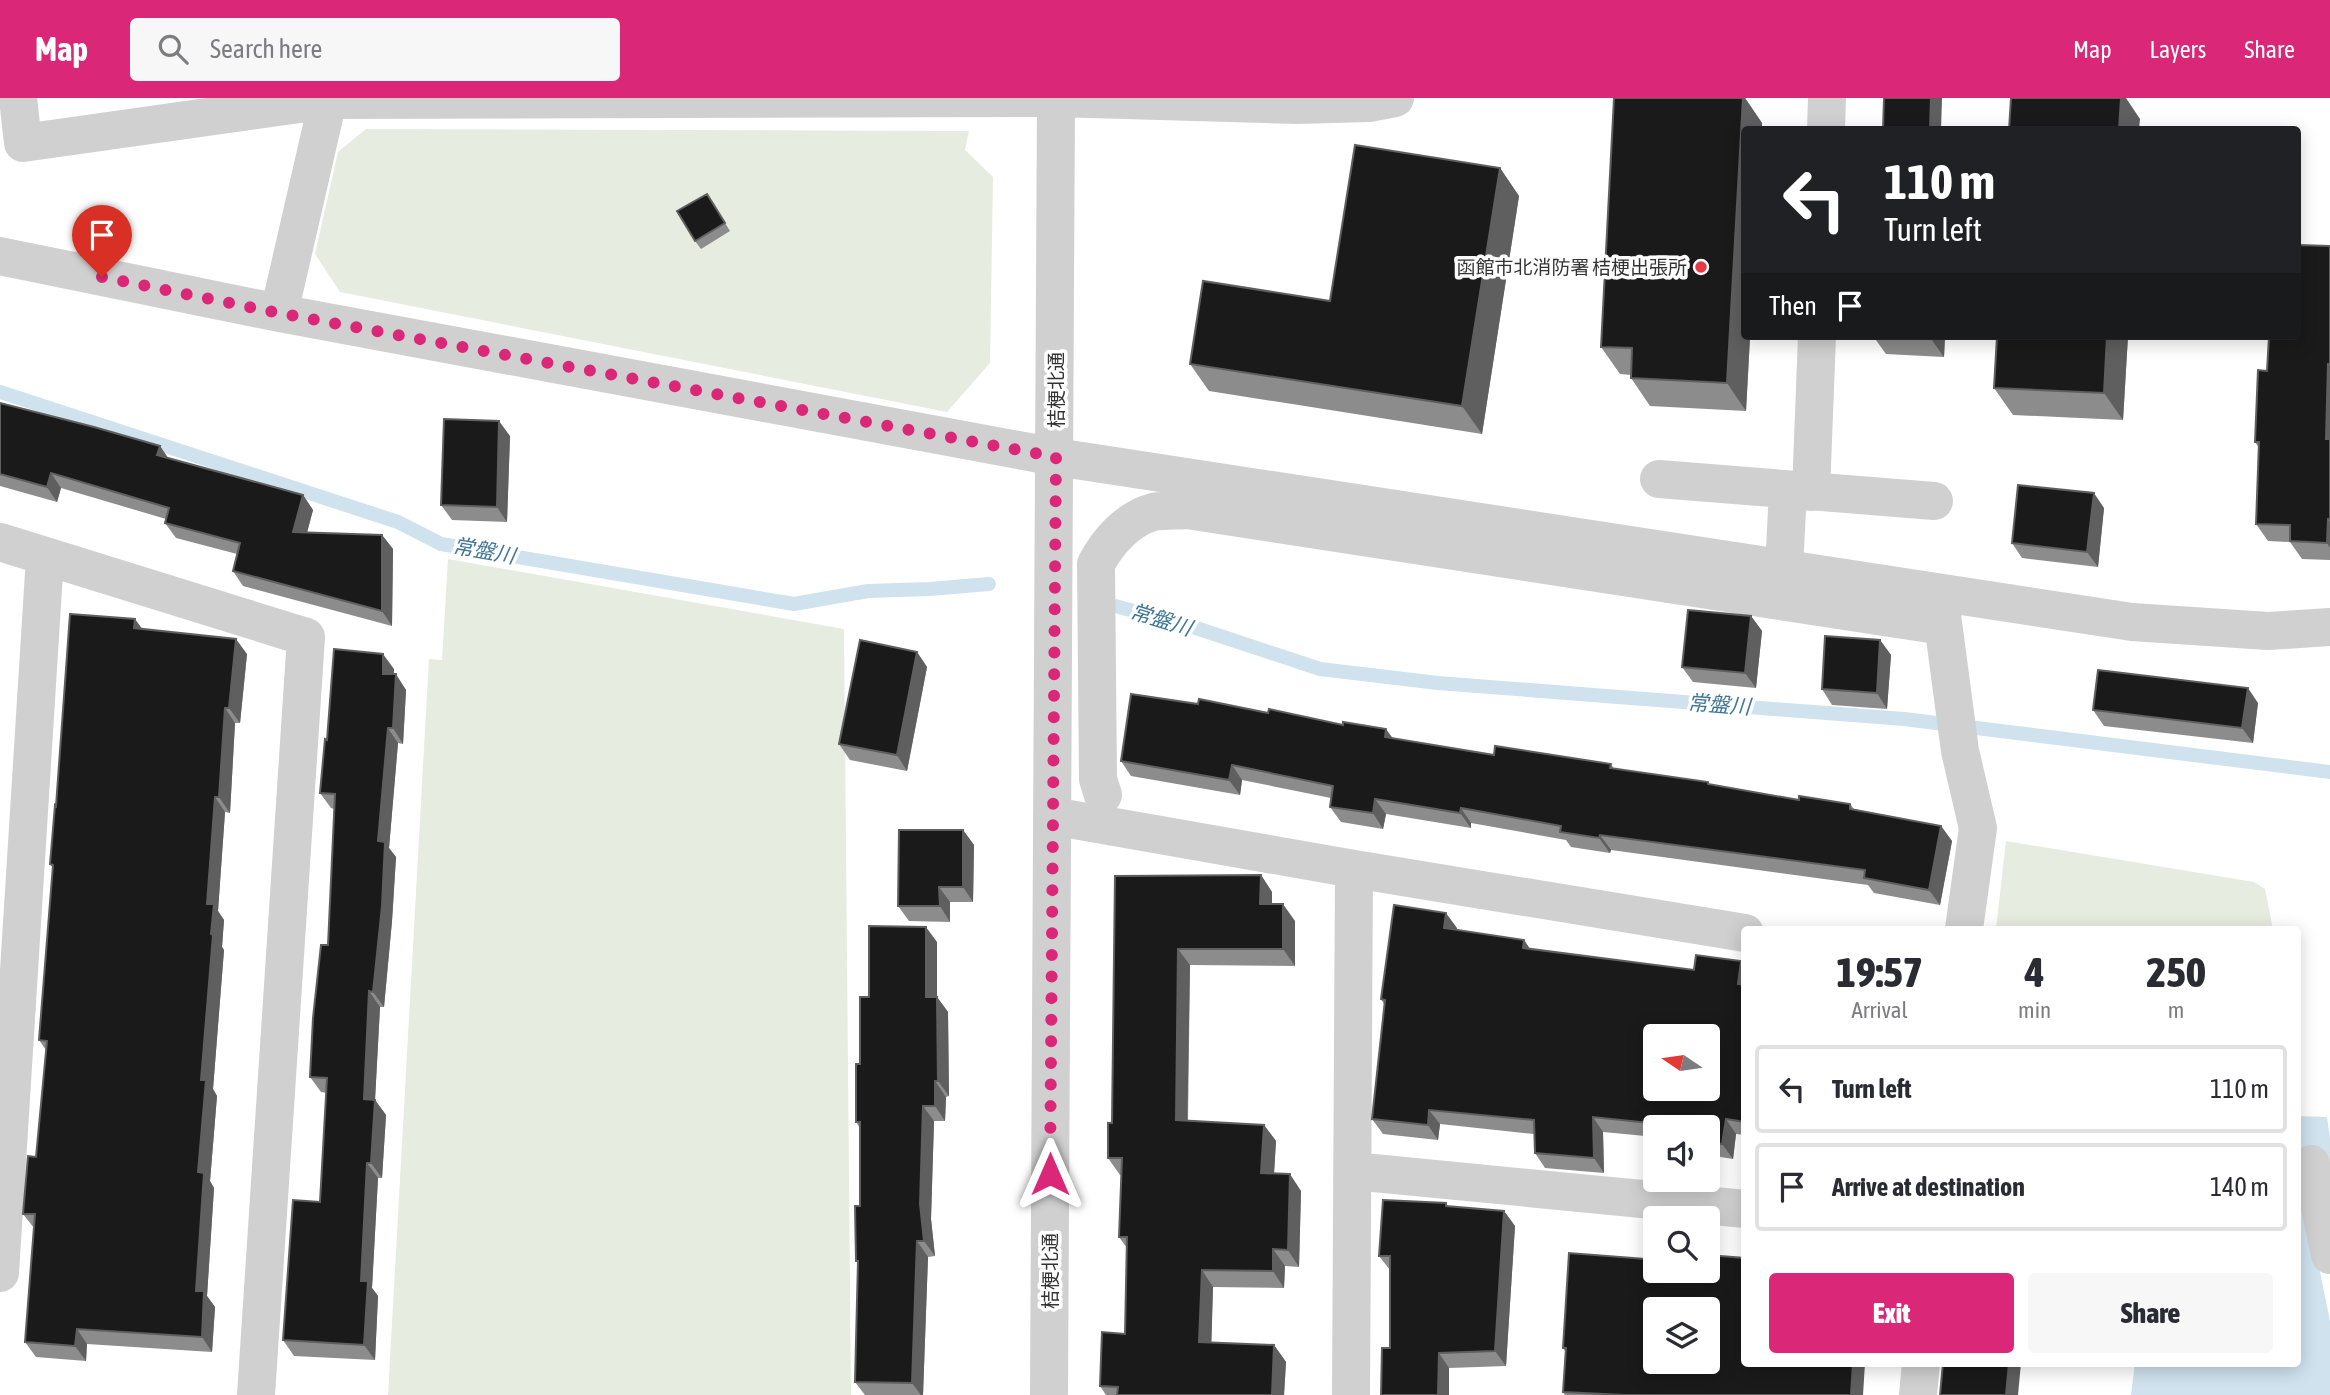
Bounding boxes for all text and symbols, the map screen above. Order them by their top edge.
search box [130,18,620,81]
text: Map [35,30,88,68]
icon: search [154,30,192,68]
text: Search here [210,34,322,64]
text: Map [2073,36,2112,63]
text: Layers [2150,36,2206,63]
text: Share [2244,36,2295,63]
text: 110 m [1884,153,1995,209]
icon: left [1769,154,1860,245]
pin [72,205,132,277]
text: Turn left [1884,211,1982,248]
icon: arrive [83,216,121,254]
place label: 函館市北消防署 桔梗出張所 [1456,256,1687,278]
marker: 函館市北消防署 桔梗出張所 [1693,259,1709,275]
icon: arrive [1831,287,1869,325]
text: Then [1769,291,1817,321]
street label: 桔梗北通 [1045,352,1067,428]
water label: 常盤川 [451,533,519,568]
water label: 常盤川 [1128,598,1197,640]
water label: 常盤川 [1687,690,1753,718]
text: 19:57 [1836,948,1923,996]
text: 4 [2025,948,2044,996]
text: 250 [2146,948,2206,996]
text: Arrival [1851,997,1908,1023]
text: min [2018,997,2051,1023]
text: m [2168,997,2184,1023]
north arrow [1643,1024,1720,1101]
map controls [1643,1024,1720,1374]
icon: left [1773,1070,1811,1108]
text: Turn left [1832,1074,1912,1104]
text: 110 m [2210,1074,2269,1104]
button: sound [1643,1115,1720,1192]
position arrow [1013,1137,1087,1211]
icon: arrive [1773,1168,1811,1206]
text: Arrive at destination [1832,1172,2025,1202]
text: 140 m [2210,1172,2269,1202]
button: search [1643,1206,1720,1283]
street label: 桔梗北通 [1039,1233,1061,1309]
button: Exit [1769,1273,2014,1353]
button: Share [2028,1273,2273,1353]
button: layers [1643,1297,1720,1374]

